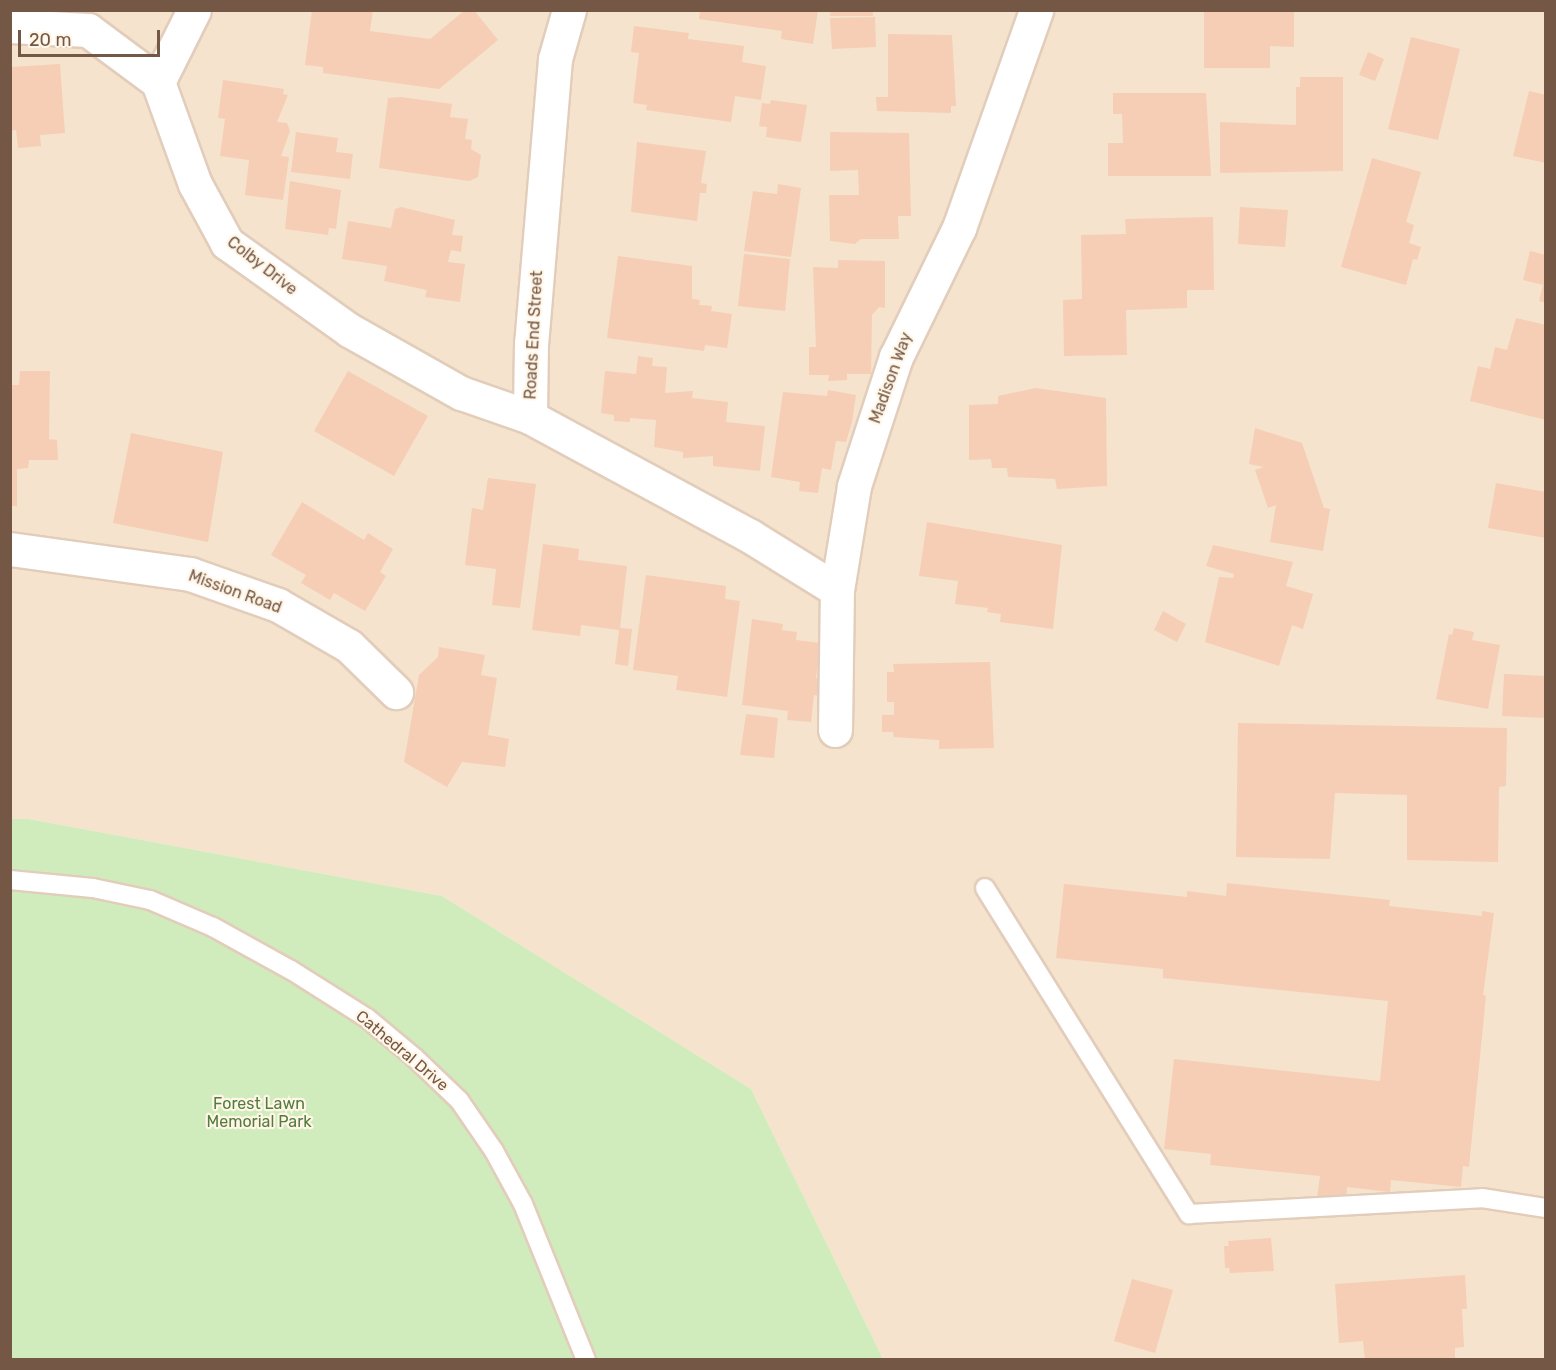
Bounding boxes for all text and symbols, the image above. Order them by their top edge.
scale bar [21,18,164,56]
text: 20 m [29,29,71,51]
street label: Colby Drive [223,233,301,299]
street label: Roads End Street [521,270,547,400]
street label: Madison Way [866,330,916,426]
street label: Mission Road [186,566,284,618]
street label: Cathedral Drive [352,1007,452,1095]
park label: Forest Lawn Memorial Park [207,1094,311,1132]

